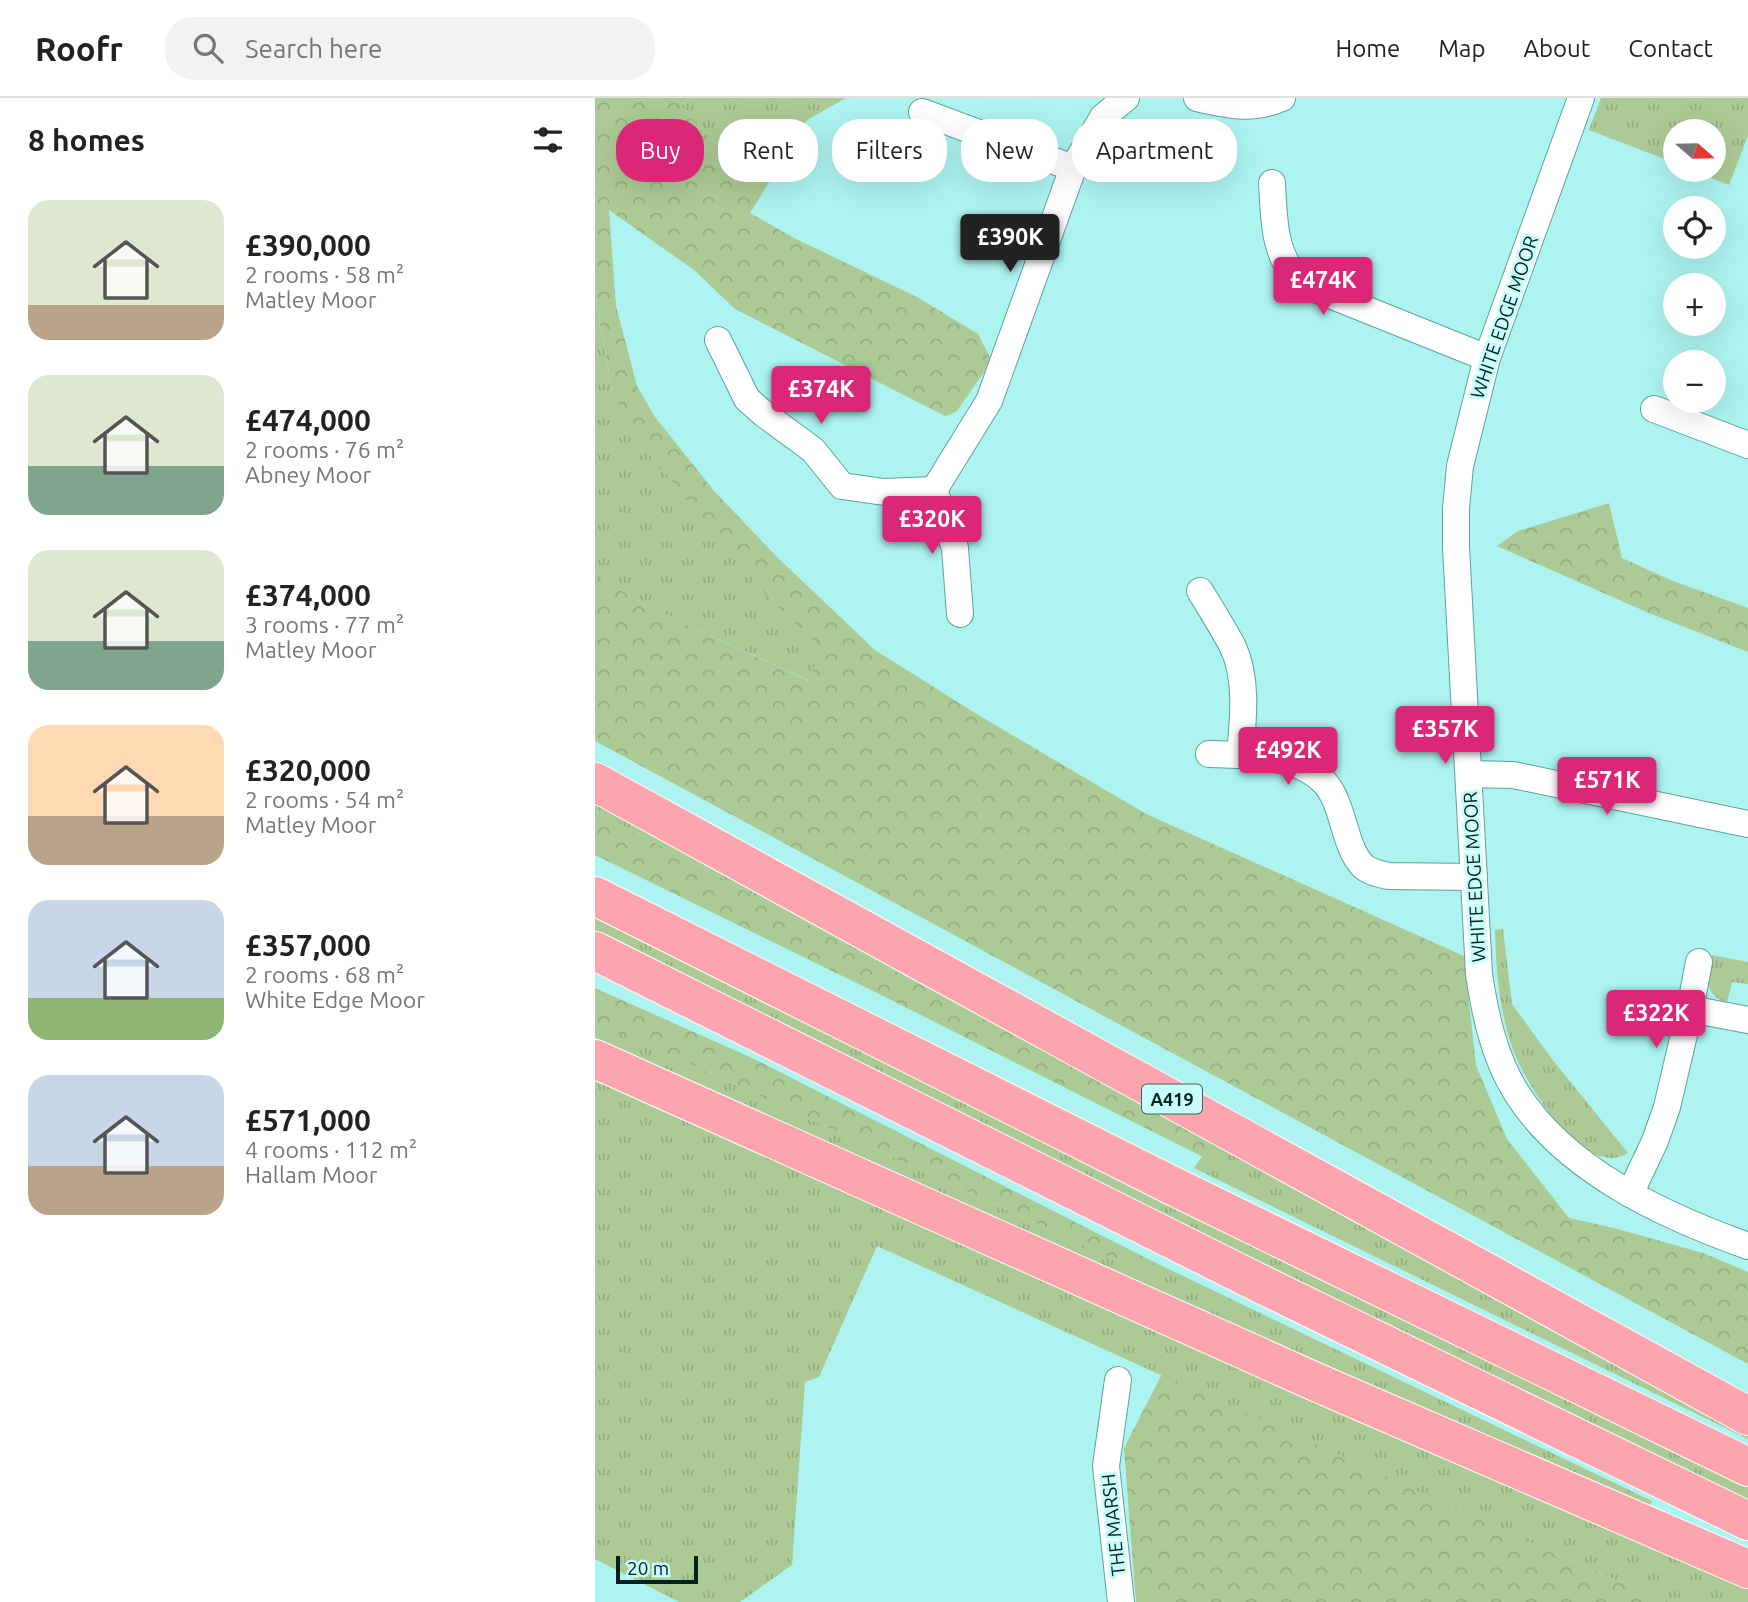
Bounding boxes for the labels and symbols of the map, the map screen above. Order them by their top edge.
north arrow [1663,119,1725,182]
pin: £390K [961,214,1059,274]
street label: WHITE EDGE MOOR [1466,233,1542,401]
pin: £474K [1274,258,1372,317]
pin: £374K [772,366,870,426]
pin: £320K [883,496,981,556]
pin: £357K [1396,706,1494,766]
pin: £492K [1239,728,1337,787]
pin: £571K [1558,758,1656,817]
street label: WHITE EDGE MOOR [1459,791,1489,963]
pin: £322K [1607,990,1705,1050]
road number: A419 [1142,1084,1202,1114]
street label: THE MARSH [1097,1473,1129,1577]
scale bar [616,1553,698,1585]

